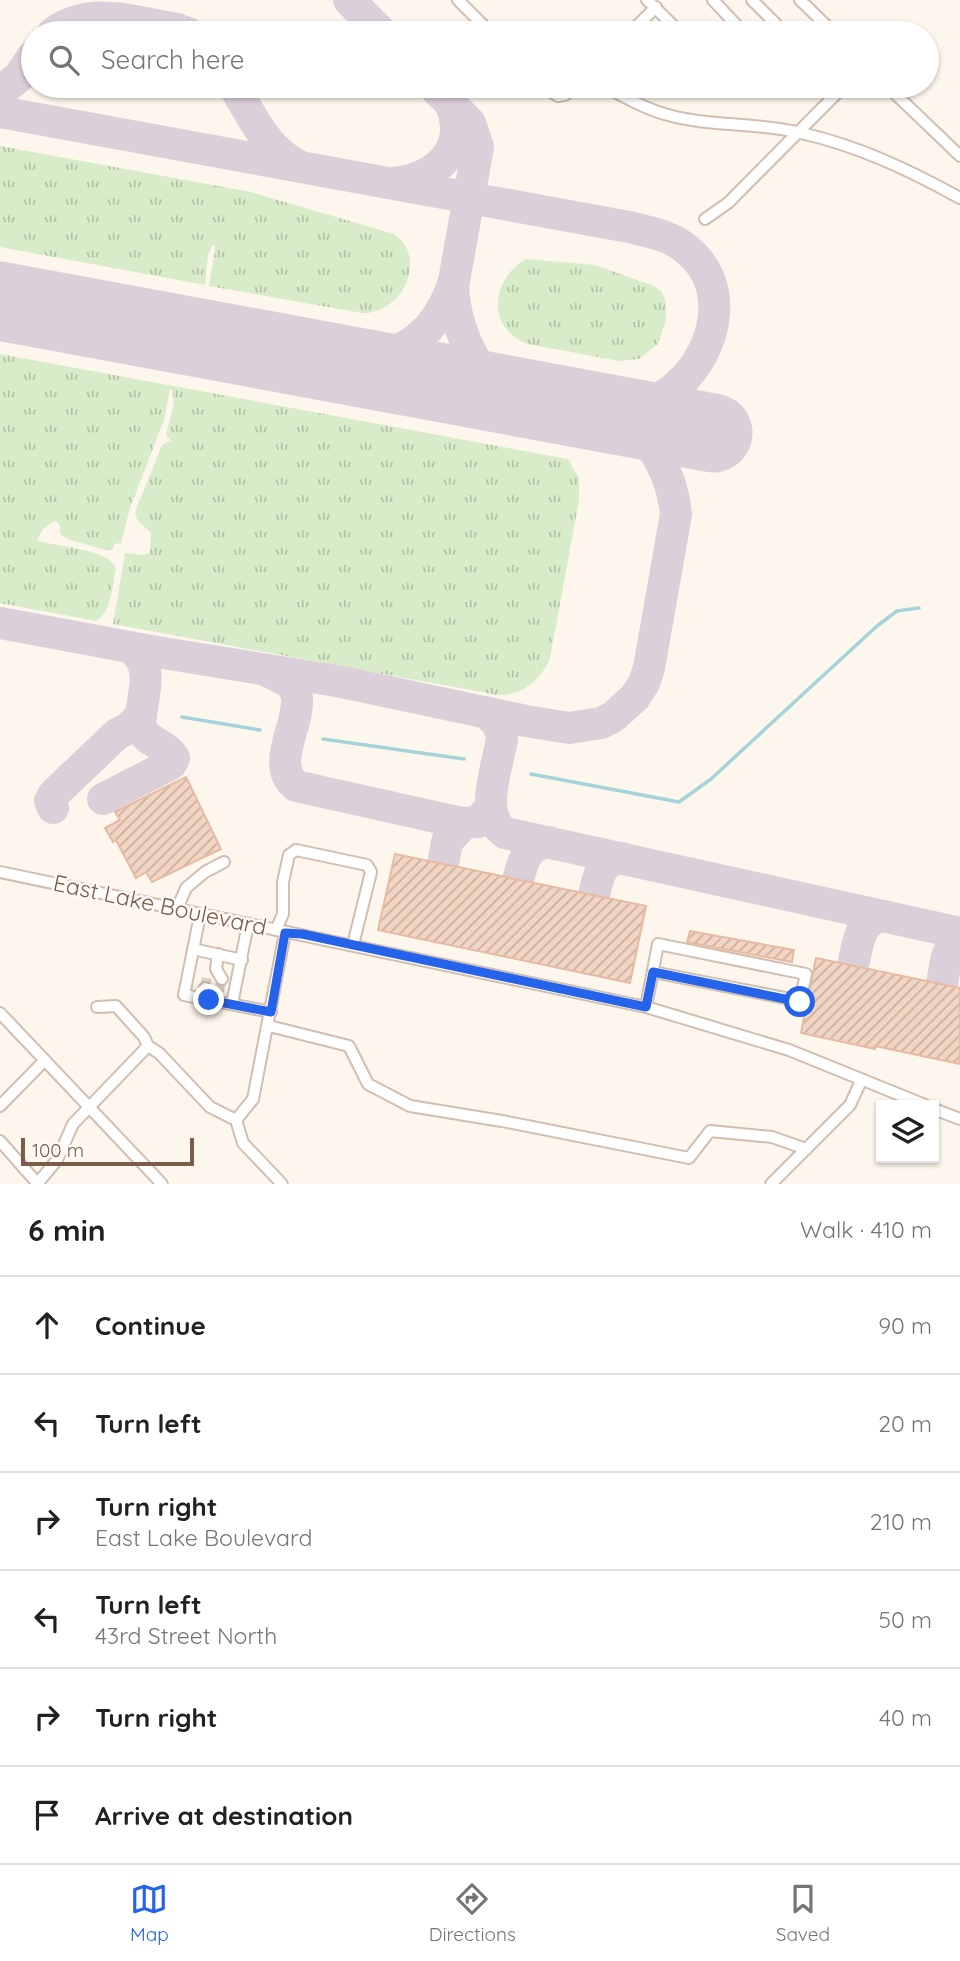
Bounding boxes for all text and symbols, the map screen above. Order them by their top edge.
search box [21,21,939,98]
icon: search [45,41,83,79]
text: Search here [101,43,245,76]
street label: East Lake Boulevard [51,868,269,941]
route end [193,984,224,1015]
route start [784,986,815,1017]
map controls [876,1100,939,1163]
button: layers [876,1100,939,1163]
scale bar [21,1135,194,1167]
text: 100 m [32,1138,84,1162]
text: 6 min [28,1211,106,1249]
text: Walk · 410 m [800,1215,932,1244]
icon: ahead [28,1306,66,1344]
text: Continue [95,1309,206,1342]
text: 90 m [878,1311,932,1340]
icon: left [28,1404,66,1442]
text: Turn left [95,1407,202,1440]
text: 20 m [878,1409,932,1438]
text: Turn right [95,1490,217,1523]
icon: right [28,1502,66,1540]
text: 210 m [870,1507,932,1536]
text: East Lake Boulevard [95,1523,312,1552]
text: Turn left [95,1588,202,1621]
icon: left [28,1600,66,1638]
text: 50 m [879,1605,932,1634]
text: 43rd Street North [95,1621,277,1650]
icon: right [28,1698,66,1736]
text: Turn right [95,1701,217,1734]
text: 40 m [879,1703,932,1732]
icon: arrive [28,1796,66,1834]
text: Arrive at destination [95,1799,353,1832]
tab: Map [130,1880,169,1946]
tab: Directions [429,1880,516,1946]
tab: Saved [776,1880,830,1946]

